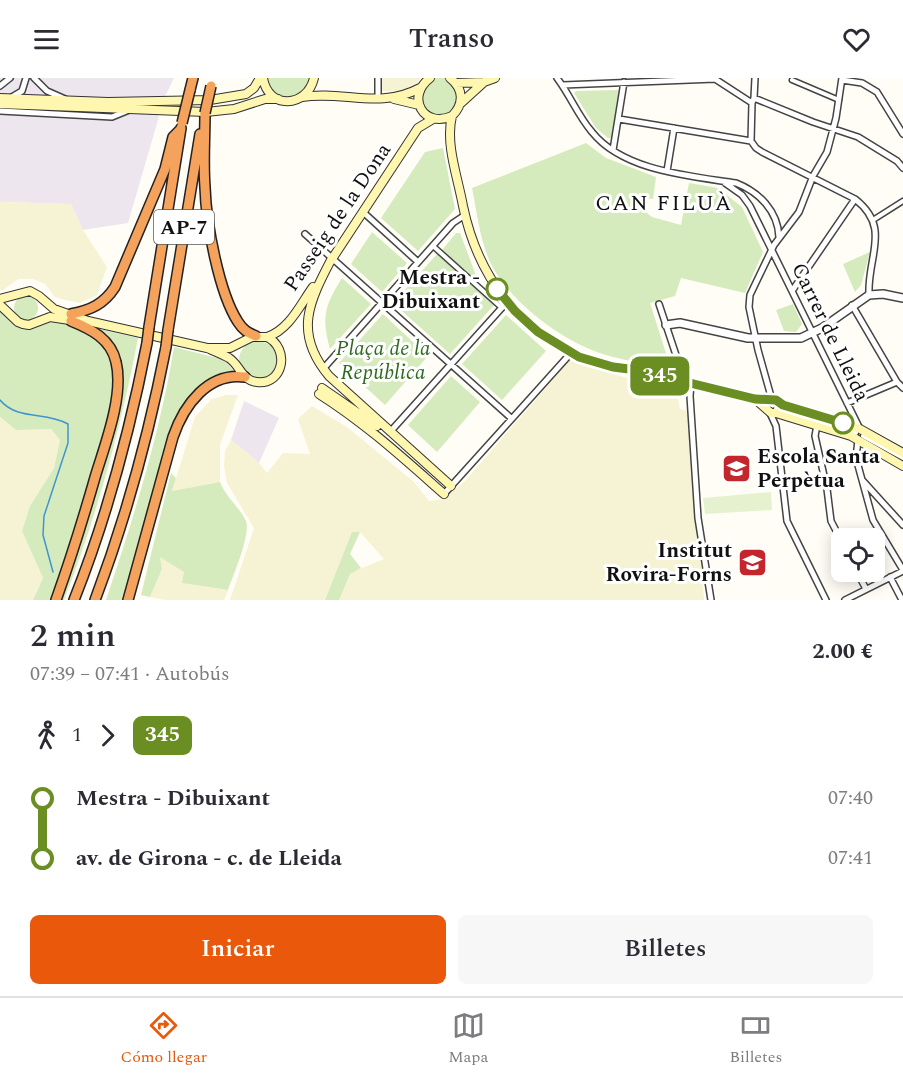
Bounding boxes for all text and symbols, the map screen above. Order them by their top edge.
text: Transo [409,18,494,60]
icon: menu [30,23,63,56]
icon: heart [840,23,873,56]
street label: Passeig de la Dona [276,136,400,298]
district label: CAN FILUÀ [595,187,733,220]
road number: AP-7 [154,210,214,244]
street label: Carrer de Lleida [783,257,878,408]
place label: Mestra - Dibuixant [381,262,480,318]
marker: Mestra - Dibuixant [486,278,508,300]
park label: Plaça de la República [336,333,431,389]
line badge: 345 [626,356,694,396]
text: 345 [642,360,678,392]
unlabelled marker [832,412,854,434]
place label: Escola Santa Perpètua [757,441,880,497]
school or university icon: Escola Santa Perpètua [720,452,752,484]
map controls [831,528,885,582]
button: locate [831,528,885,582]
place label: Institut Rovira-Forns [605,535,732,591]
school or university icon: Institut Rovira-Forns [737,546,769,578]
text: 2 min [30,611,116,661]
text: 2.00 € [812,635,873,668]
text: 07:39 – 07:41 · Autobús [30,659,230,689]
icon: walk [30,719,63,752]
icon: forward [91,719,124,752]
text: 345 [145,719,180,751]
text: 1 [72,720,82,750]
text: Mestra - Dibuixant [76,782,270,815]
text: 07:40 [828,783,873,813]
text: av. de Girona - c. de Lleida [76,842,342,875]
text: 07:41 [828,843,873,873]
button: Iniciar [30,915,446,984]
button: Billetes [458,915,873,984]
tab: Cómo llegar [121,1009,207,1069]
tab: Mapa [448,1009,488,1069]
tab: Billetes [729,1009,782,1069]

